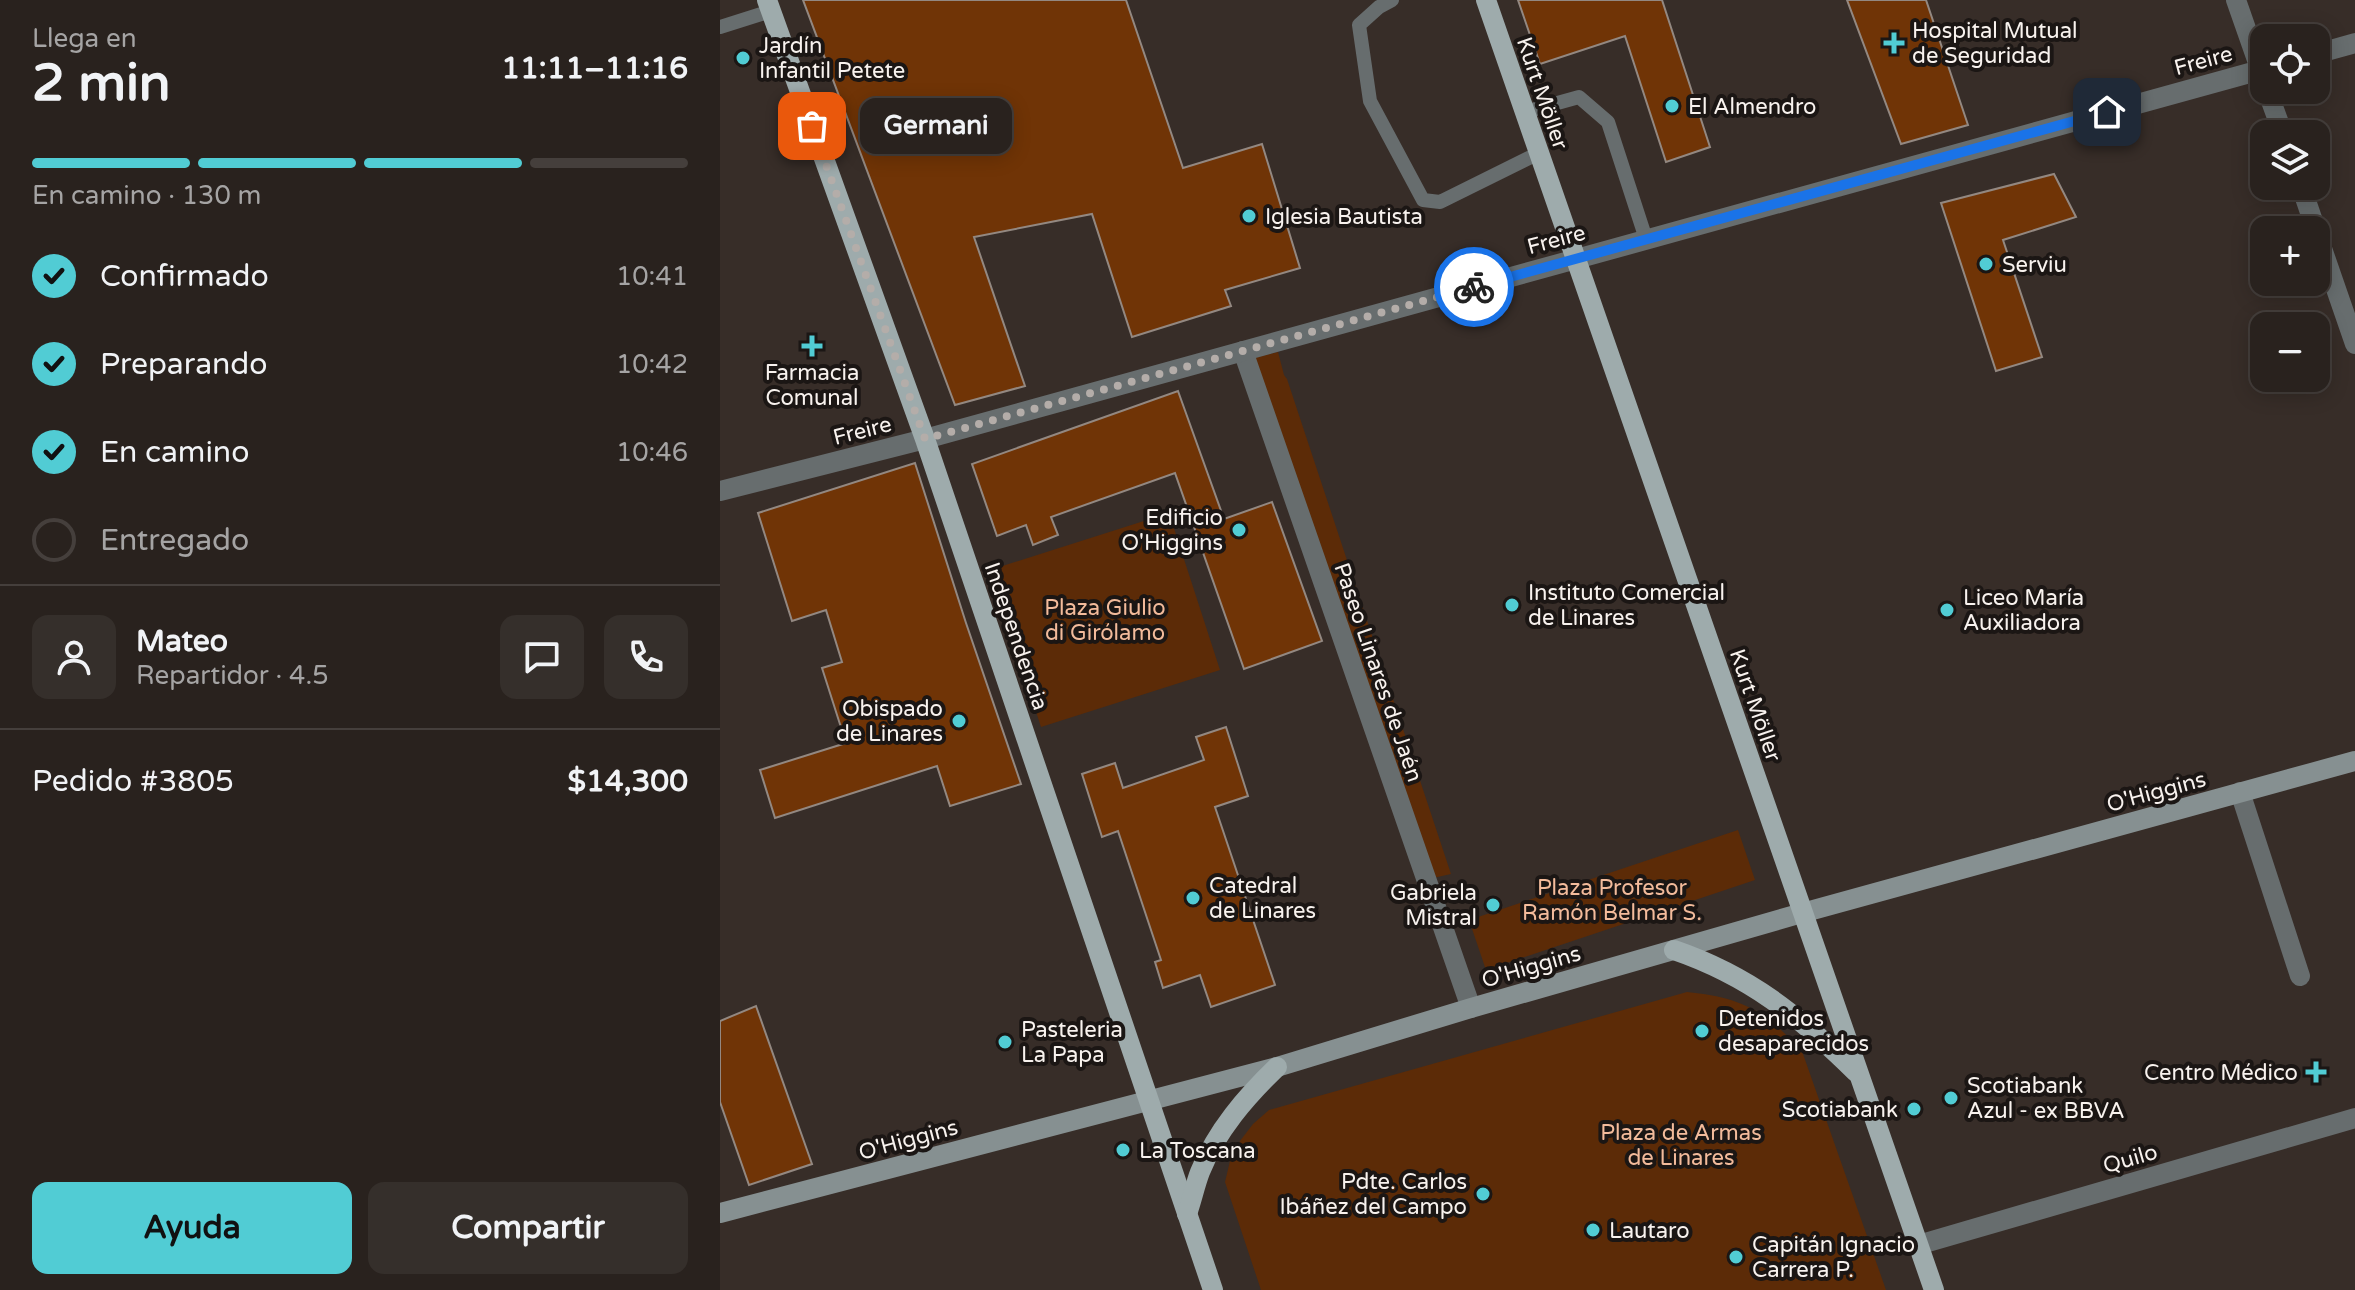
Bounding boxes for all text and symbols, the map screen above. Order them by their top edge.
place label: Hospital Mutual de Seguridad [1912,18,2078,69]
text: Llega en [32,23,137,54]
map controls [2250,24,2330,392]
button: locate [2250,24,2330,104]
marker: Hospital Mutual de Seguridad [1883,32,1905,54]
place label: Jardín Infantil Petete [759,33,905,84]
street label: Kurt Möller [1511,34,1574,153]
street label: Freire [2171,41,2235,81]
marker: Jardín Infantil Petete [734,49,752,67]
text: 11:11–11:16 [501,50,688,87]
text: 2 min [32,52,171,115]
pin [2073,78,2141,146]
icon: home [2085,90,2129,134]
pin [778,92,846,160]
place label: El Almendro [1688,94,1816,120]
marker: El Almendro [1663,97,1681,115]
callout: Germani [860,98,1012,154]
icon: bag [790,104,834,148]
text: Germani [883,110,989,141]
button: layers [2250,120,2330,200]
text: En camino · 130 m [32,180,261,211]
place label: Iglesia Bautista [1265,204,1423,230]
marker: Iglesia Bautista [1240,207,1258,225]
button: + [2250,216,2330,296]
street label: Freire [1524,220,1588,260]
courier [1434,247,1514,327]
place label: Serviu [2002,252,2067,278]
icon: check [32,254,76,298]
marker: Serviu [1977,255,1995,273]
text: Confirmado [100,258,269,295]
text: 10:41 [616,261,688,292]
icon: bike [1452,265,1496,309]
button: − [2250,312,2330,392]
marker: Farmacia Comunal [803,337,821,355]
icon: check [32,342,76,386]
text: Preparando [100,346,268,383]
text: 10:42 [616,349,688,380]
place label: Farmacia Comunal [765,360,859,411]
street label: Freire [830,411,894,451]
icon: check [32,430,76,474]
text: En camino [100,434,249,471]
text: 10:46 [616,437,688,468]
place label: Edificio O'Higgins [1121,505,1223,556]
marker: Edificio O'Higgins [1230,521,1248,539]
text: Entregado [100,522,249,559]
street label: Independencia [979,559,1054,714]
street label: Paseo Linares de Jaén [1328,559,1428,785]
place label: Instituto Comercial de Linares [1528,580,1725,631]
place label: Liceo María Auxiliadora [1963,585,2084,636]
park label: Plaza Giulio di Girólamo [1044,595,1166,646]
marker: Instituto Comercial de Linares [1503,596,1521,614]
marker: Liceo María Auxiliadora [1938,601,1956,619]
button: person [32,615,116,699]
button: chat [500,615,584,699]
button: phone [604,615,688,699]
text: Mateo [136,623,228,660]
street label: Kurt Möller [1724,646,1787,765]
text: Repartidor · 4.5 [136,660,328,691]
place label: Obispado de Linares [836,696,943,747]
marker: Obispado de Linares [950,712,968,730]
text: Pedido #3805 [32,763,234,800]
text: $14,300 [568,763,688,800]
street label: O'Higgins [2104,766,2209,818]
place label: Catedral de Linares [1209,873,1316,924]
park label: Plaza Profesor Ramón Belmar S. [1522,875,1702,926]
place label: Gabriela Mistral [1390,880,1477,931]
marker: Catedral de Linares [1184,889,1202,907]
marker: Gabriela Mistral [1484,896,1502,914]
street label: O'Higgins [1479,940,1584,993]
place label: Detenidos desaparecidos [1718,1006,1869,1057]
place label: Pasteleria La Papa [1021,1017,1123,1068]
marker: Detenidos desaparecidos [1693,1022,1711,1040]
marker: Pasteleria La Papa [996,1033,1014,1051]
place label: Centro Médico [2144,1060,2298,1086]
marker: Centro Médico [2305,1061,2327,1083]
place label: Scotiabank Azul - ex BBVA [1967,1073,2125,1124]
marker: Scotiabank Azul - ex BBVA [1942,1089,1960,1107]
place label: Scotiabank [1782,1097,1898,1123]
marker: Scotiabank [1905,1100,1923,1118]
street label: O'Higgins [856,1114,961,1166]
park label: Plaza de Armas de Linares [1600,1120,1762,1171]
place label: La Toscana [1139,1138,1256,1164]
street label: Quilo [2100,1139,2160,1179]
marker: La Toscana [1114,1141,1132,1159]
place label: Pdte. Carlos Ibáñez del Campo [1280,1169,1467,1220]
button: Ayuda [32,1182,352,1274]
button: Compartir [368,1182,688,1274]
marker: Pdte. Carlos Ibáñez del Campo [1474,1185,1492,1203]
place label: Lautaro [1609,1218,1690,1244]
marker: Lautaro [1584,1221,1602,1239]
place label: Capitán Ignacio Carrera P. [1752,1232,1915,1283]
marker: Capitán Ignacio Carrera P. [1727,1248,1745,1266]

